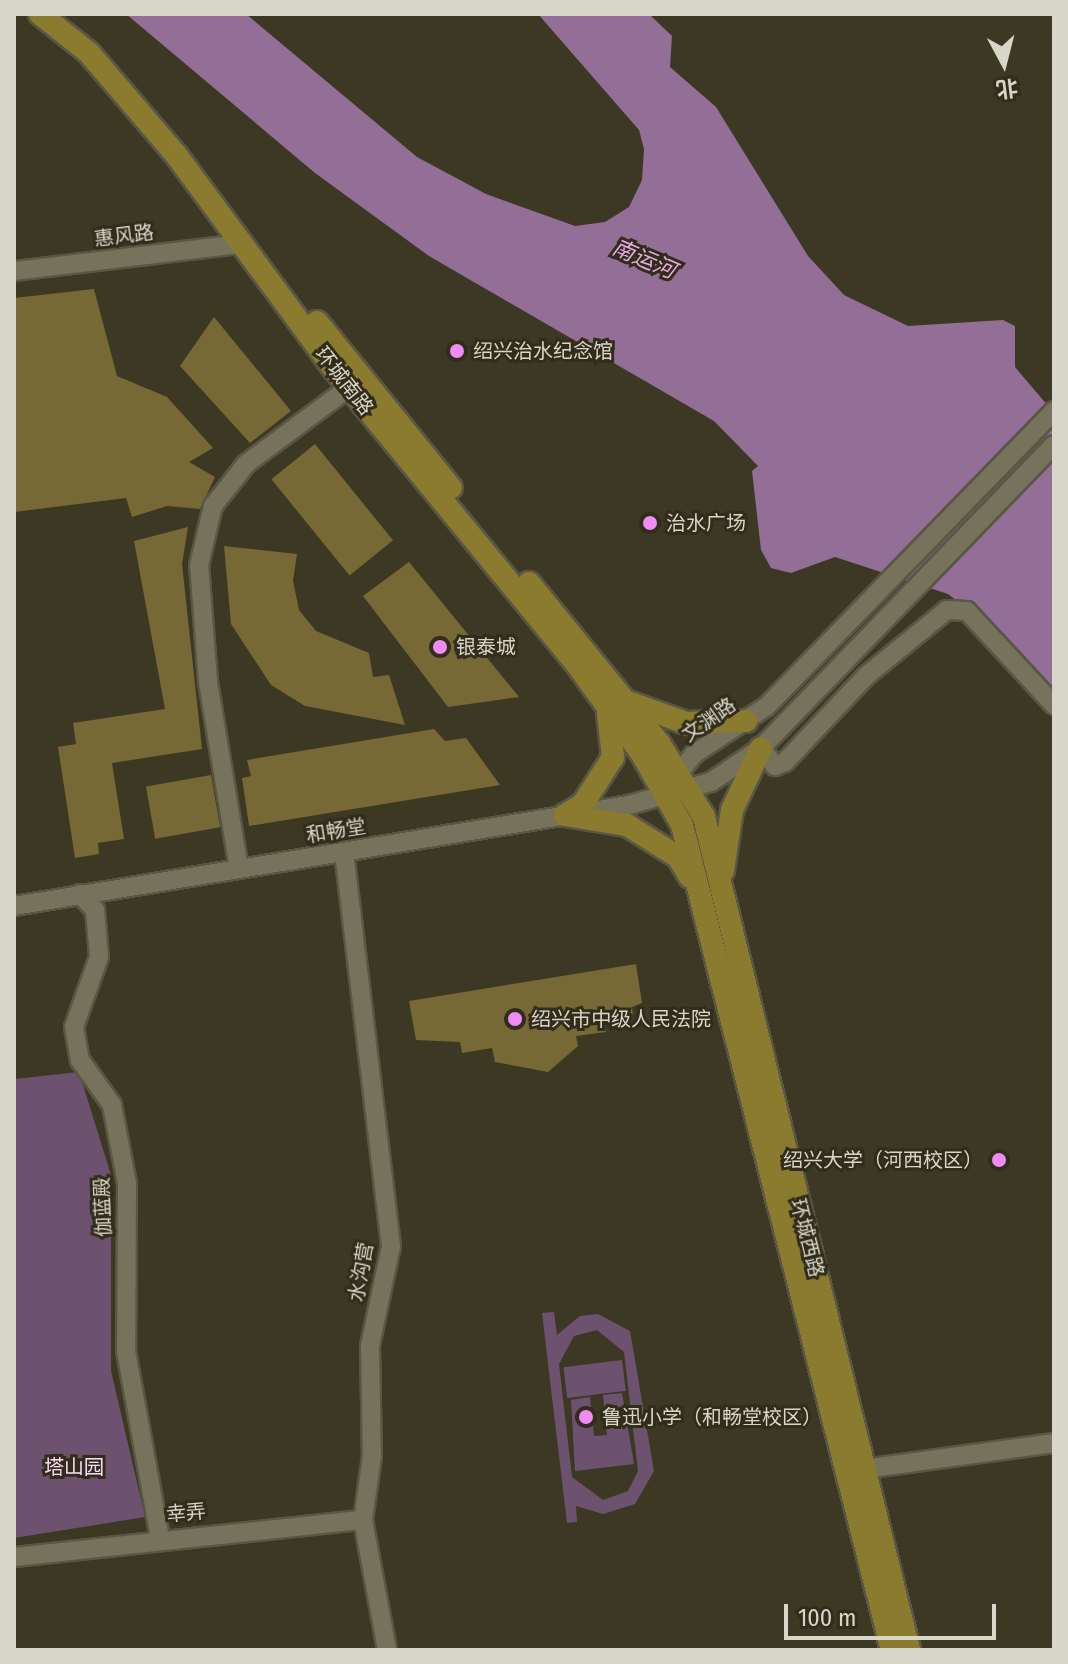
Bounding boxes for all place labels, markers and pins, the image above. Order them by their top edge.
place label: 绍兴治水纪念馆 [473,339,613,363]
marker: 绍兴治水纪念馆 [448,342,466,360]
place label: 治水广场 [666,511,746,535]
marker: 治水广场 [641,514,659,532]
place label: 银泰城 [456,635,516,659]
marker: 银泰城 [431,638,449,656]
place label: 绍兴市中级人民法院 [531,1007,711,1031]
marker: 绍兴市中级人民法院 [506,1010,524,1028]
place label: 绍兴大学（河西校区） [783,1148,983,1172]
marker: 绍兴大学（河西校区） [990,1151,1008,1169]
place label: 鲁迅小学（和畅堂校区） [602,1405,822,1429]
marker: 鲁迅小学（和畅堂校区） [577,1408,595,1426]

